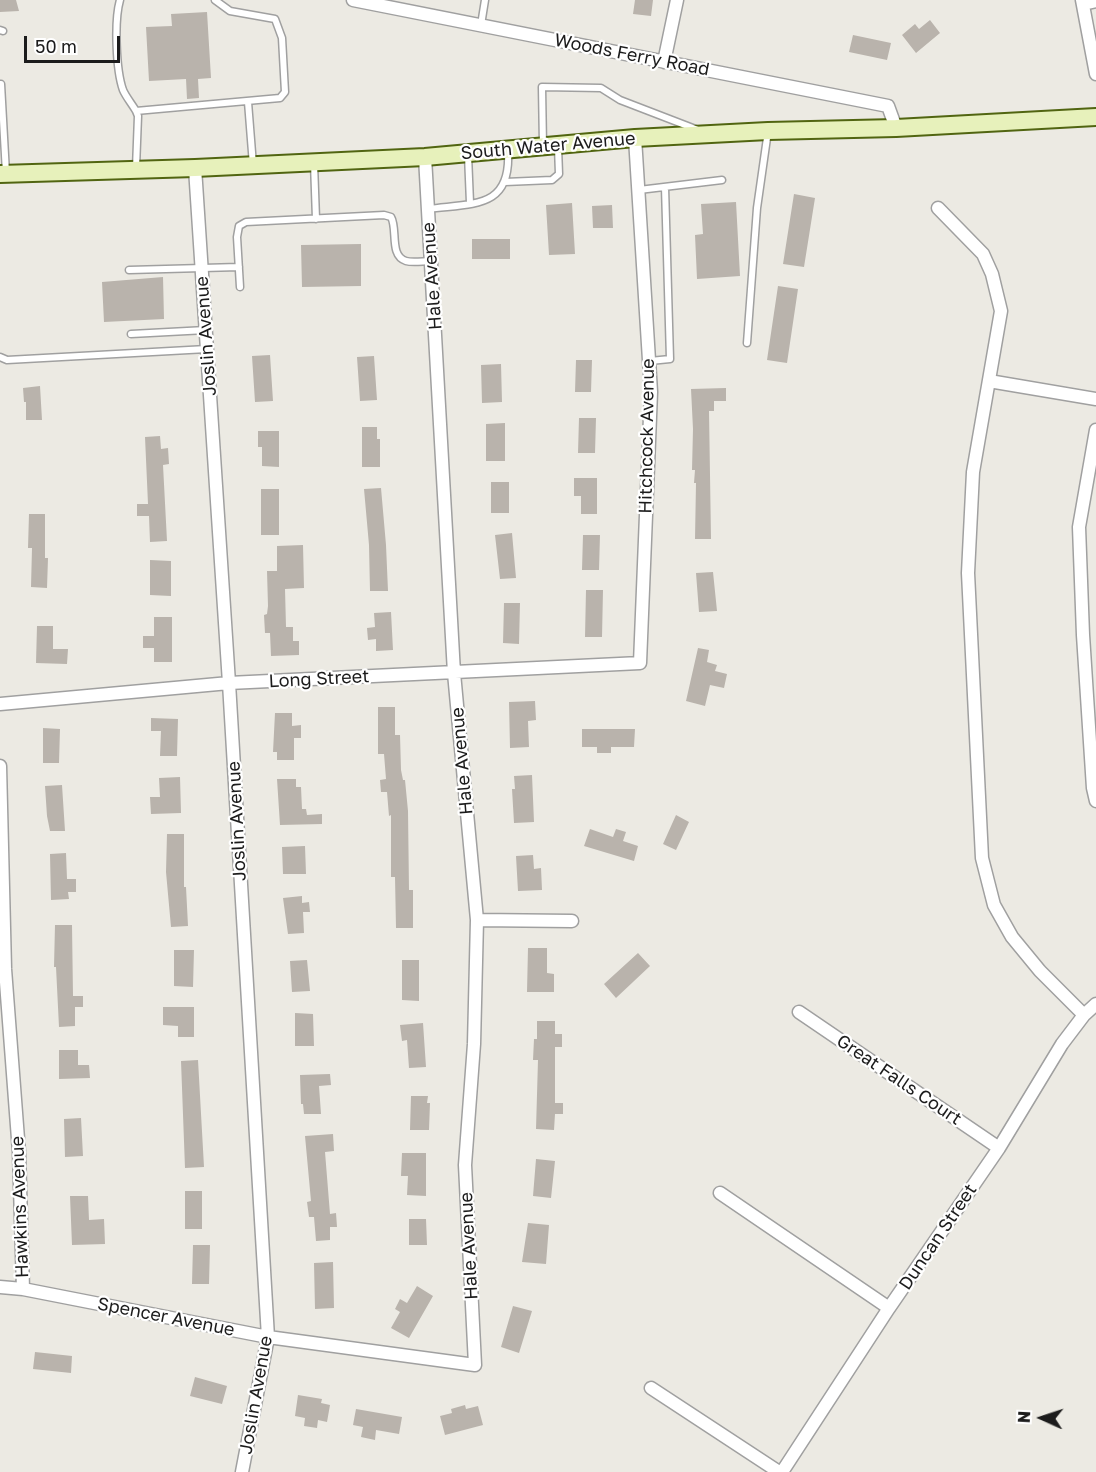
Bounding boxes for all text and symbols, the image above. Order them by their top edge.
scale bar [27,24,123,62]
street label: Woods Ferry Road [553,29,711,81]
text: 50 m [35,35,77,57]
street label: South Water Avenue [460,128,636,164]
street label: Hale Avenue [417,221,447,331]
street label: Joslin Avenue [191,275,221,397]
street label: Hitchcock Avenue [635,358,659,514]
street label: Long Street [268,666,370,692]
street label: Hale Avenue [447,706,477,816]
street label: Joslin Avenue [223,761,251,881]
street label: Great Falls Court [832,1030,966,1130]
street label: Hawkins Avenue [7,1136,33,1278]
street label: Duncan Street [895,1180,981,1294]
street label: Hale Avenue [455,1192,483,1300]
street label: Spencer Avenue [96,1293,236,1341]
street label: Joslin Avenue [235,1334,277,1456]
north arrow [1012,1388,1072,1448]
text: N [1014,1410,1034,1424]

